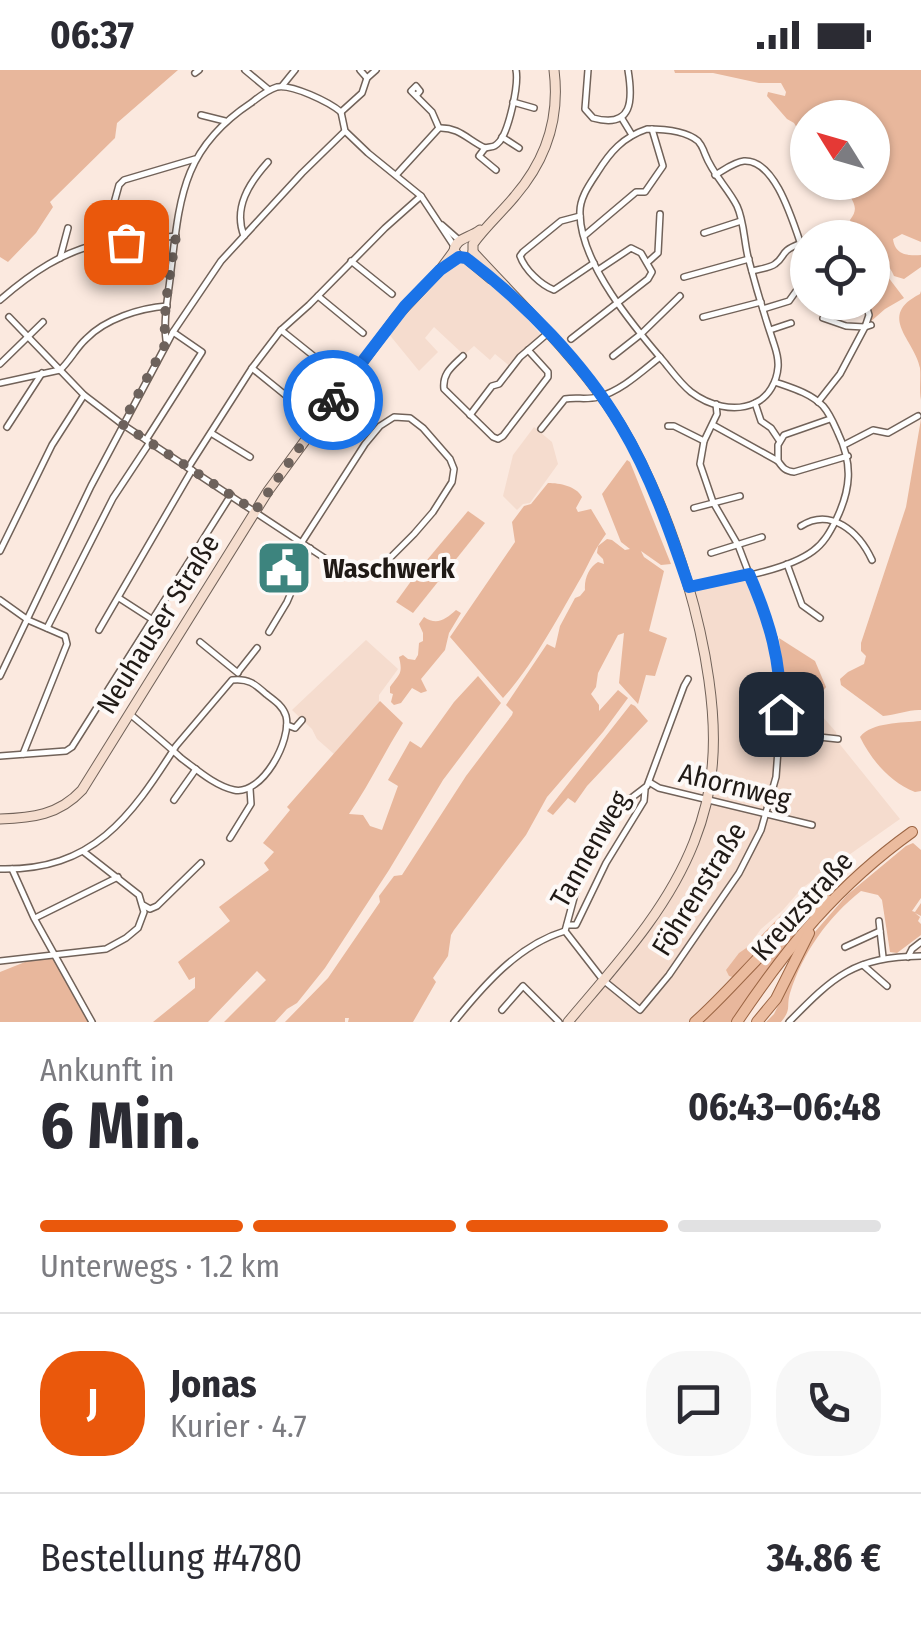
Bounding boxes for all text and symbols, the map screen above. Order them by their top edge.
text: 06:37 [50,12,134,58]
north arrow [790,100,890,200]
map controls [790,100,890,320]
pin [84,200,169,285]
icon: bag [99,215,154,270]
button: locate [790,220,890,320]
courier [283,350,383,450]
icon: bike [306,373,361,428]
street label: Neuhauser Straße [90,528,226,720]
public building icon: Waschwerk [254,538,314,598]
place label: Waschwerk [323,552,455,585]
pin [739,672,824,757]
icon: home [754,687,809,742]
street label: Ahornweg [676,756,795,816]
street label: Tannenweg [544,784,637,913]
street label: Föhrenstraße [645,816,753,962]
street label: Kreuzstraße [744,845,860,967]
text: Ankunft in [40,1051,175,1089]
text: 06:43–06:48 [688,1084,881,1130]
text: 6 Min. [40,1087,200,1165]
text: Unterwegs · 1.2 km [40,1247,280,1285]
button: chat [646,1351,751,1456]
button: phone [776,1351,881,1456]
text: Jonas [170,1361,257,1407]
text: J [87,1380,98,1426]
text: Kurier · 4.7 [170,1407,307,1445]
text: Bestellung #4780 [40,1535,302,1581]
text: 34.86 € [767,1535,881,1581]

